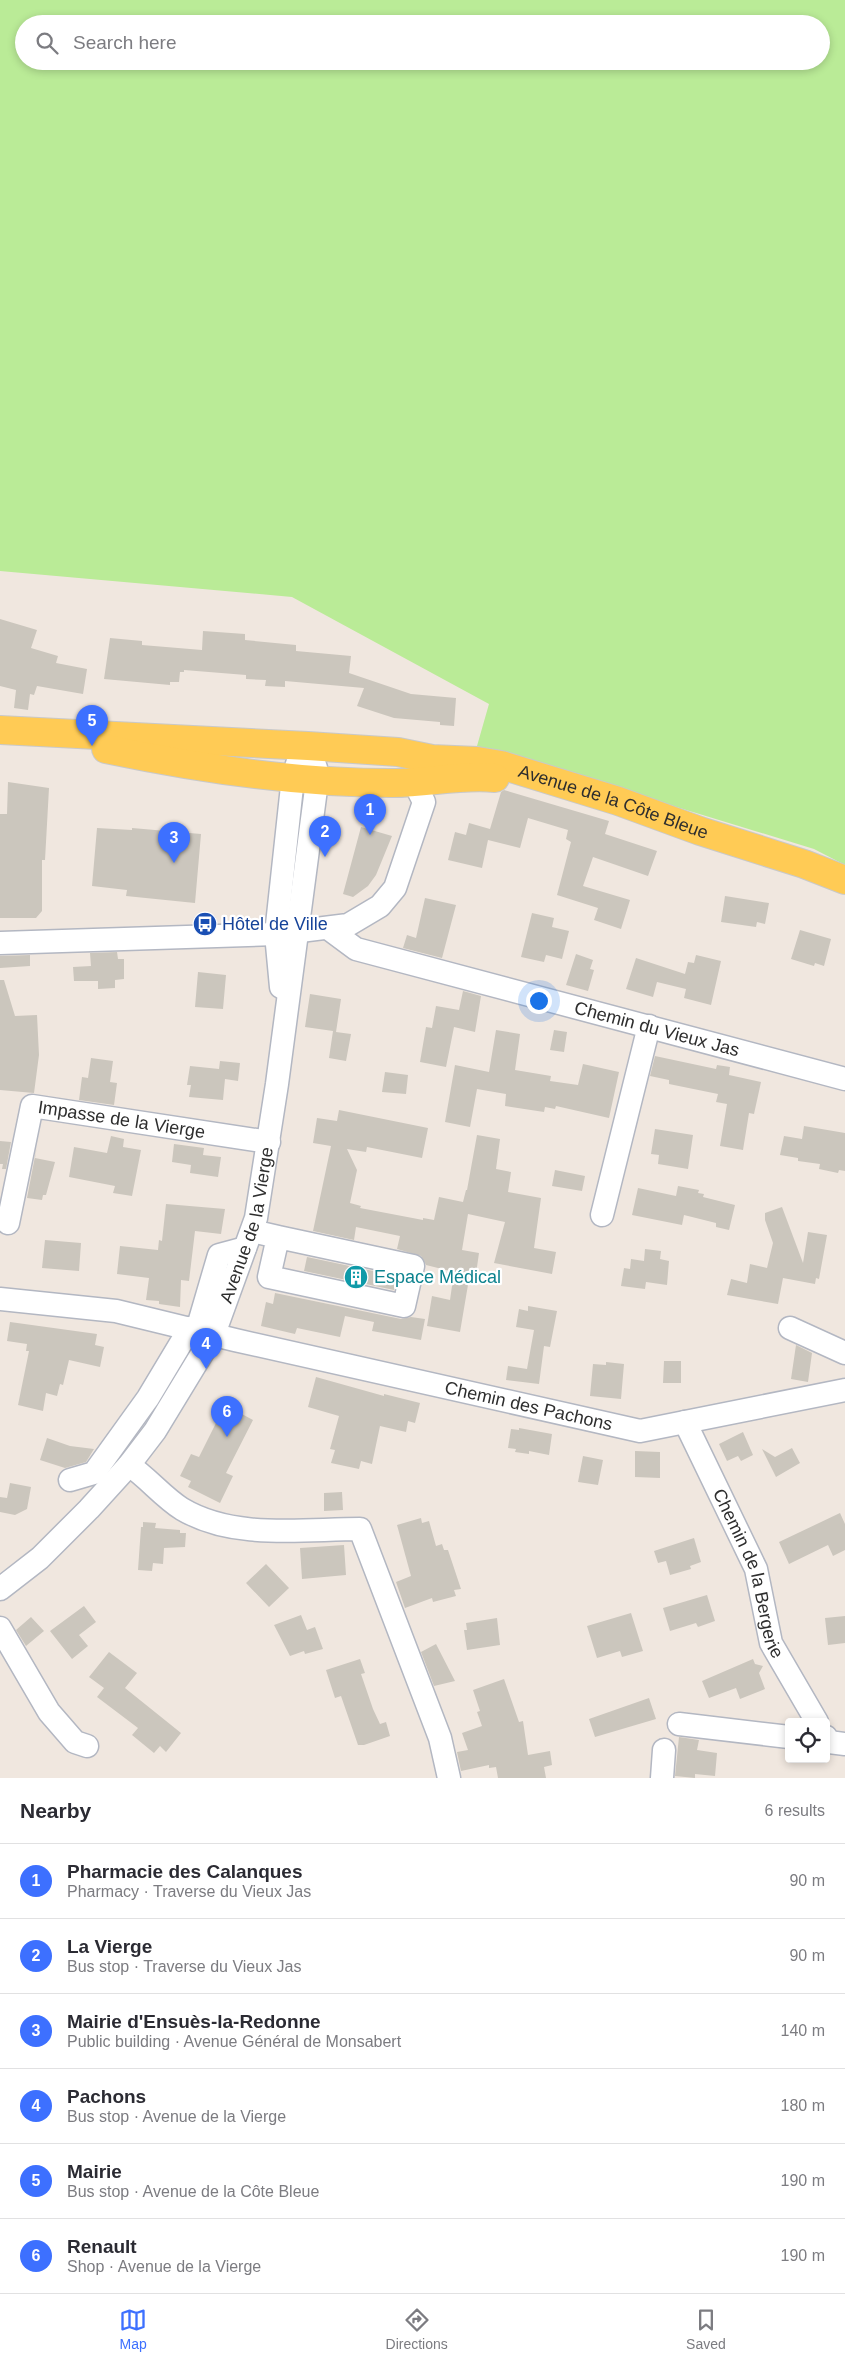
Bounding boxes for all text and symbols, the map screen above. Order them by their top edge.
search box [15,15,830,70]
icon: search [33,29,61,57]
text: Search here [73,32,177,53]
pin: 5 [76,705,108,746]
street label: Avenue de la Côte Bleue [516,761,711,843]
pin: 1 [354,794,386,835]
pin: 2 [309,816,341,857]
pin: 3 [158,822,190,863]
bus stop icon: Hôtel de Ville [192,911,218,937]
place label: Hôtel de Ville [222,914,328,934]
your location [526,988,552,1014]
street label: Chemin du Vieux Jas [572,998,742,1060]
street label: Impasse de la Vierge [37,1097,207,1142]
street label: Avenue de la Vierge [216,1146,277,1306]
building icon: Espace Médical [343,1264,369,1290]
place label: Espace Médical [374,1267,501,1287]
pin: 4 [190,1328,222,1369]
street label: Chemin des Pachons [443,1377,614,1434]
pin: 6 [211,1396,243,1437]
street label: Chemin de la Bergerie [709,1486,788,1662]
map controls [785,1718,830,1763]
button: locate [785,1718,830,1763]
text: Nearby [20,1799,91,1822]
text: 6 results [765,1802,825,1819]
text: Pharmacie des Calanques [67,1861,303,1882]
text: 1 [32,1872,40,1889]
text: 90 m [789,1872,825,1889]
text: Pharmacy · Traverse du Vieux Jas [67,1883,311,1900]
text: La Vierge [67,1936,152,1957]
text: 2 [32,1947,40,1964]
text: 90 m [789,1947,825,1964]
text: Bus stop · Traverse du Vieux Jas [67,1958,301,1975]
text: Mairie d'Ensuès-la-Redonne [67,2011,321,2032]
text: 3 [32,2022,40,2039]
text: 140 m [781,2022,825,2039]
text: Public building · Avenue Général de Monsabert [67,2033,401,2050]
text: Pachons [67,2086,146,2107]
text: 4 [32,2097,40,2114]
text: 180 m [781,2097,825,2114]
text: Bus stop · Avenue de la Vierge [67,2108,286,2125]
text: Mairie [67,2161,122,2182]
text: 5 [32,2172,40,2189]
text: 190 m [781,2172,825,2189]
text: Bus stop · Avenue de la Côte Bleue [67,2183,319,2200]
text: Renault [67,2236,137,2257]
text: 6 [32,2247,40,2264]
text: 190 m [781,2247,825,2264]
text: Shop · Avenue de la Vierge [67,2258,261,2275]
tab: Map [119,2306,147,2352]
tab: Directions [386,2306,448,2352]
tab: Saved [686,2306,726,2352]

